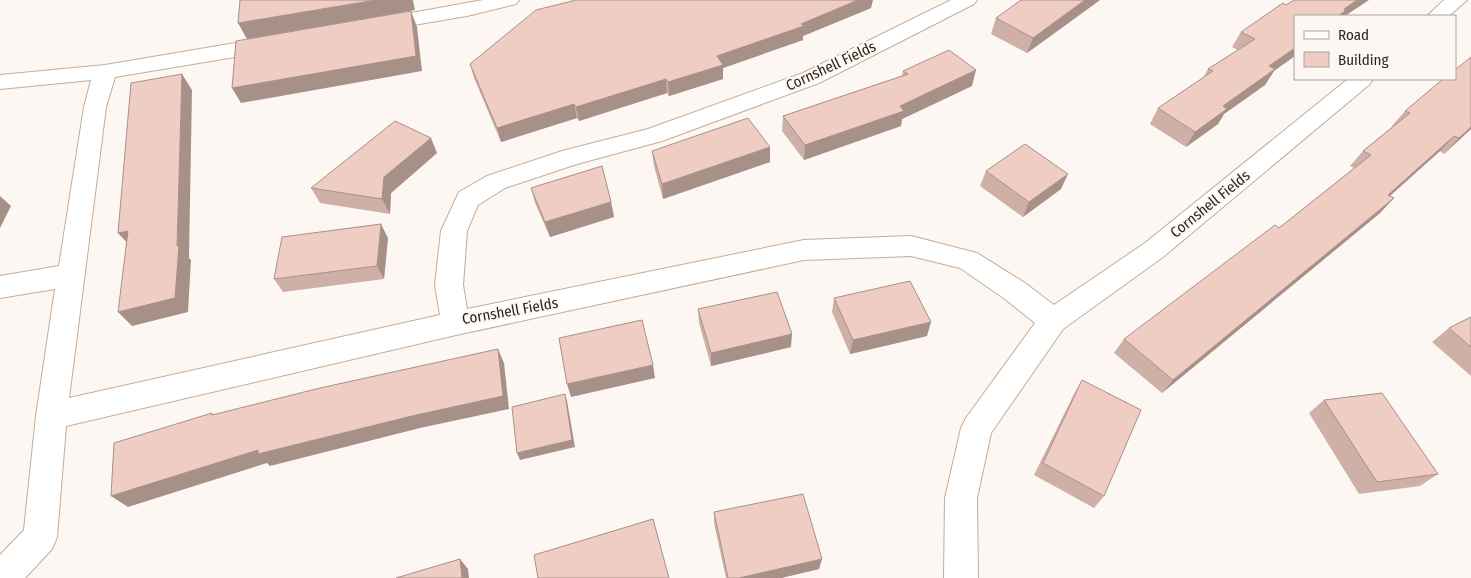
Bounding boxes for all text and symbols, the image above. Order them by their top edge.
legend [1294,15,1456,80]
text: Road [1338,26,1369,44]
street label: Cornshell Fields [783,37,879,95]
text: Building [1338,51,1389,69]
street label: Cornshell Fields [1167,166,1253,242]
street label: Cornshell Fields [461,294,559,328]

